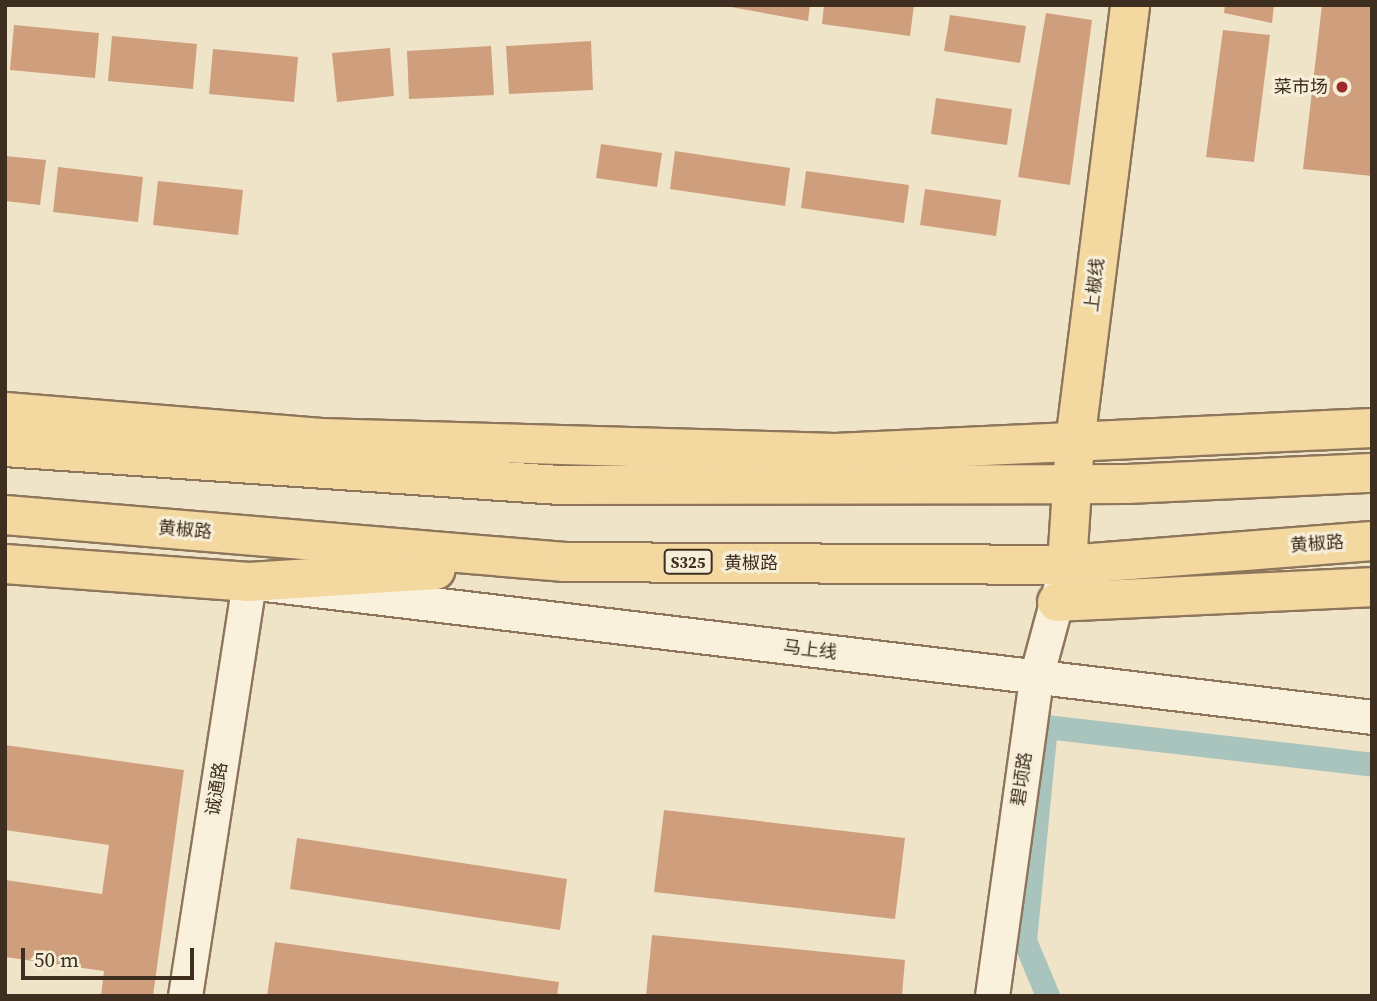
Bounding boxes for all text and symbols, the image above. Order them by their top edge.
place label: 菜市场 [1274,76,1328,98]
marker: 菜市场 [1334,79,1350,95]
street label: 上椒线 [1081,257,1109,313]
street label: 黄椒路 [157,517,213,543]
street label: 黄椒路 [1289,531,1345,557]
road number: S325 [664,550,712,575]
street label: 黄椒路 [724,552,778,574]
street label: 马上线 [782,636,838,664]
street label: 碧顷路 [1008,751,1036,807]
street label: 诚通路 [202,761,232,817]
scale bar [24,934,198,978]
text: 50 m [34,945,79,974]

